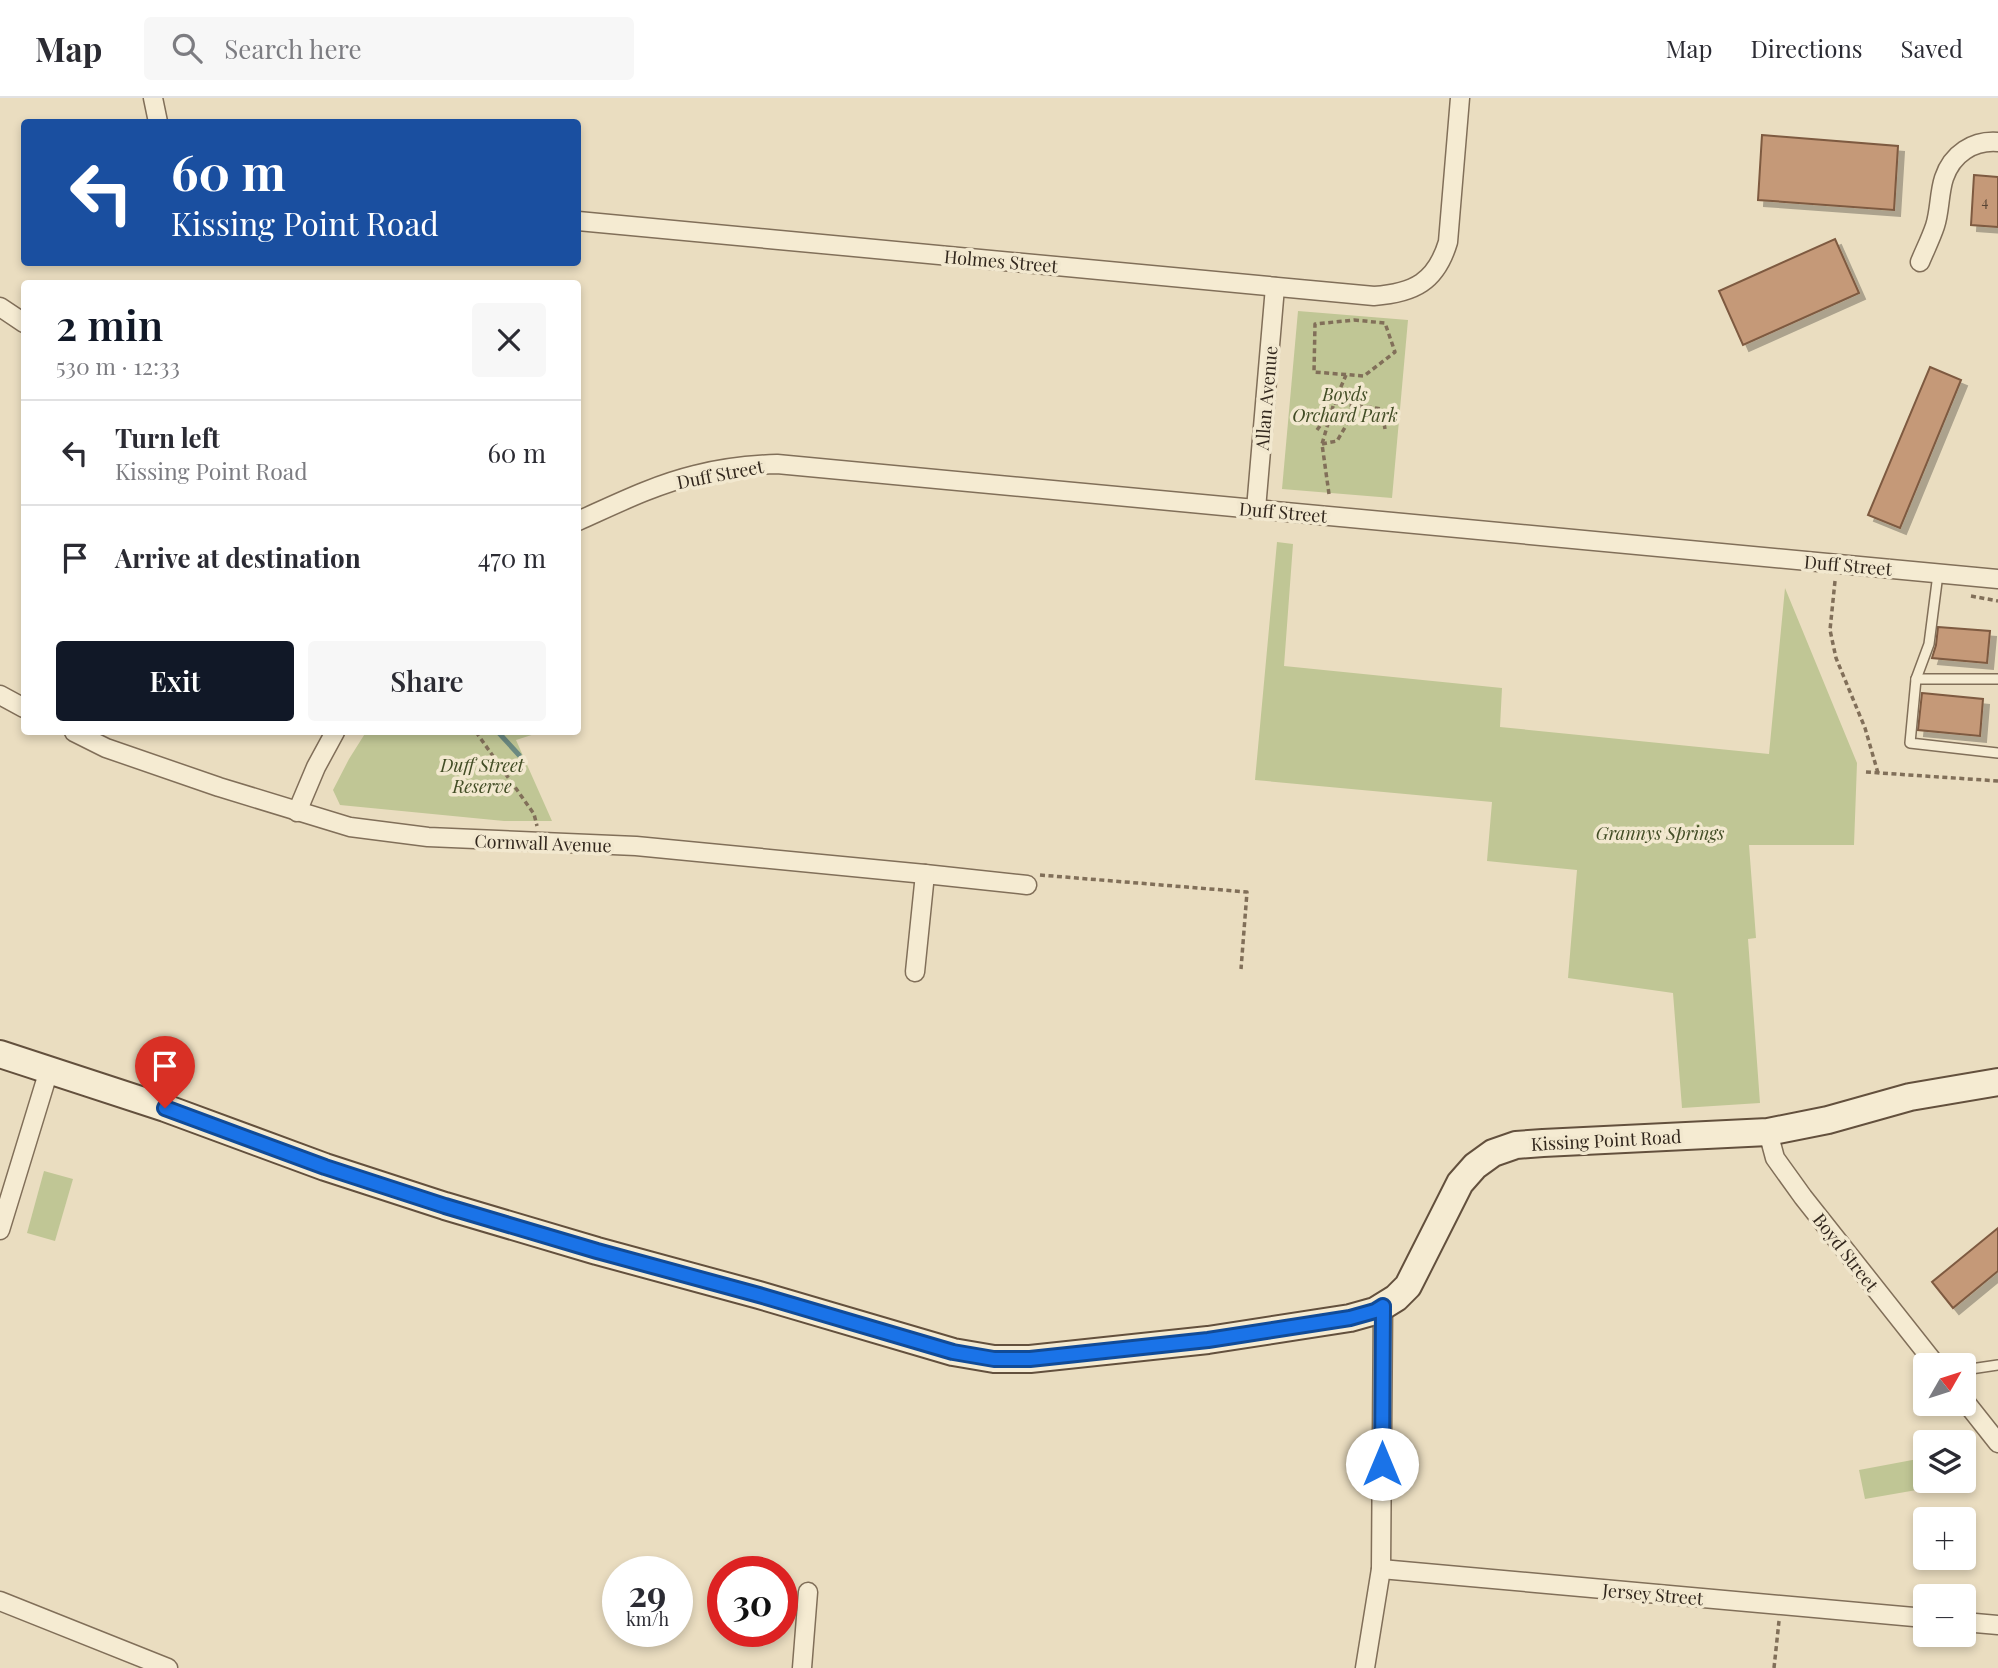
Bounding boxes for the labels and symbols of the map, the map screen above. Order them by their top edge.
house number: 4 [1982,192,1989,211]
street label: Holmes Street [943,244,1059,278]
street label: Allan Avenue [1249,345,1283,452]
park label: Boyds Orchard Park [1292,382,1398,427]
street label: Duff Street [674,454,766,494]
street label: Duff Street [1238,496,1329,528]
street label: Duff Street [1803,549,1894,581]
park label: Duff Street Reserve [439,753,525,798]
park label: Grannys Springs [1596,821,1724,845]
street label: Cornwall Avenue [474,829,612,857]
pin [135,1036,195,1108]
street label: Kissing Point Road [1530,1124,1682,1156]
street label: Boyd Street [1808,1208,1884,1297]
north arrow [1913,1353,1976,1416]
position arrow [1345,1427,1419,1501]
speed limit sign: 30 [707,1556,798,1647]
street label: Jersey Street [1601,1578,1705,1610]

